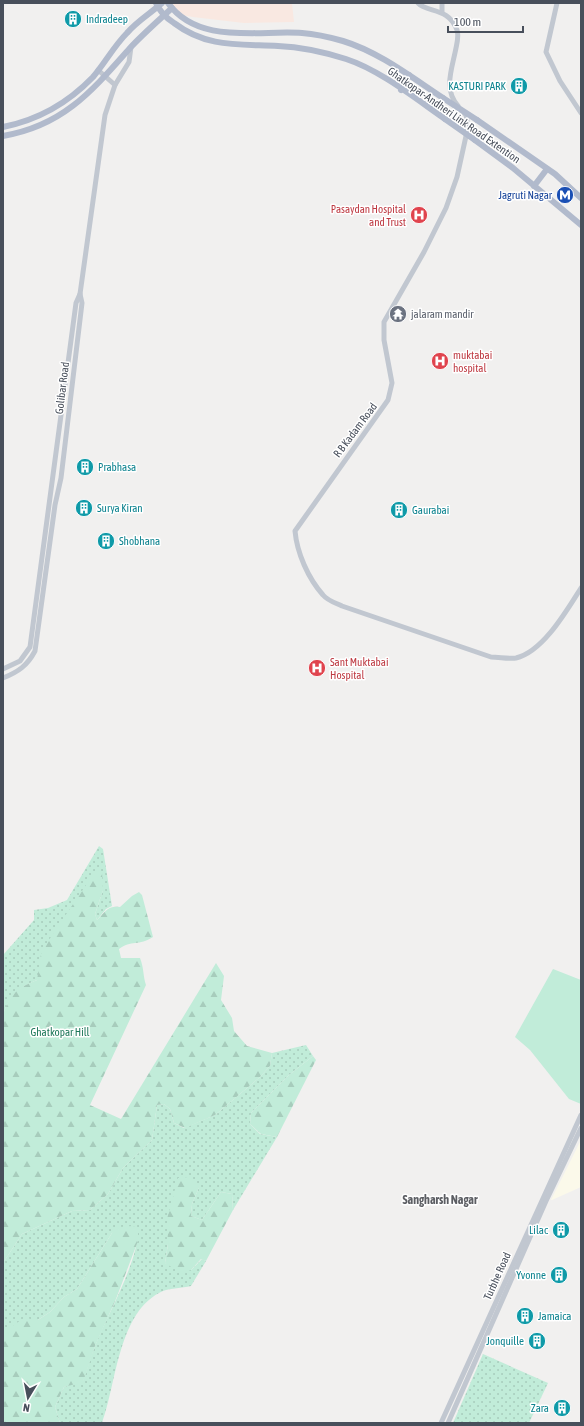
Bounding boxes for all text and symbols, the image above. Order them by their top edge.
scale bar [448,8,523,34]
building icon: Indradeep [63,9,83,29]
place label: Indradeep [86,13,128,25]
text: 100 m [454,15,481,29]
street label: Ghatkopar-Andheri Link Road Extention [386,65,522,165]
building icon: KASTURI PARK [509,76,529,96]
place label: KASTURI PARK [448,80,507,92]
metro station icon: Jagruti Nagar [555,185,575,205]
place label: Jagruti Nagar [498,189,553,201]
place label: Pasaydan Hospital and Trust [331,203,406,228]
hospital icon: Pasaydan Hospital and Trust [409,205,429,225]
temple icon: jalaram mandir [388,304,408,324]
place label: jalaram mandir [410,308,474,320]
place label: muktabai hospital [453,349,492,374]
hospital icon: muktabai hospital [430,351,450,371]
street label: Golibar Road [53,361,71,415]
street label: R B Kadam Road [331,401,379,459]
building icon: Prabhasa [75,457,95,477]
place label: Prabhasa [98,461,136,473]
building icon: Surya Kiran [74,498,94,518]
building icon: Gaurabai [389,500,409,520]
place label: Surya Kiran [97,502,143,514]
place label: Gaurabai [412,504,449,516]
building icon: Shobhana [96,531,116,551]
place label: Shobhana [119,535,160,547]
place label: Sant Muktabai Hospital [330,656,388,681]
hospital icon: Sant Muktabai Hospital [307,658,327,678]
park label: Ghatkopar Hill [30,1026,90,1038]
district label: Sangharsh Nagar [403,1193,478,1207]
building icon: Lilac [551,1220,571,1240]
place label: Lilac [529,1224,549,1236]
street label: Turbhe Road [481,1250,513,1302]
building icon: Yvonne [549,1265,569,1285]
place label: Yvonne [516,1269,546,1281]
building icon: Jamaica [515,1306,535,1326]
place label: Jamaica [538,1310,571,1322]
building icon: Jonquille [527,1331,547,1351]
place label: Jonquille [486,1335,524,1347]
north arrow [8,1378,48,1418]
building icon: Zara [552,1398,572,1418]
text: N [22,1401,31,1414]
place label: Zara [531,1402,549,1414]

